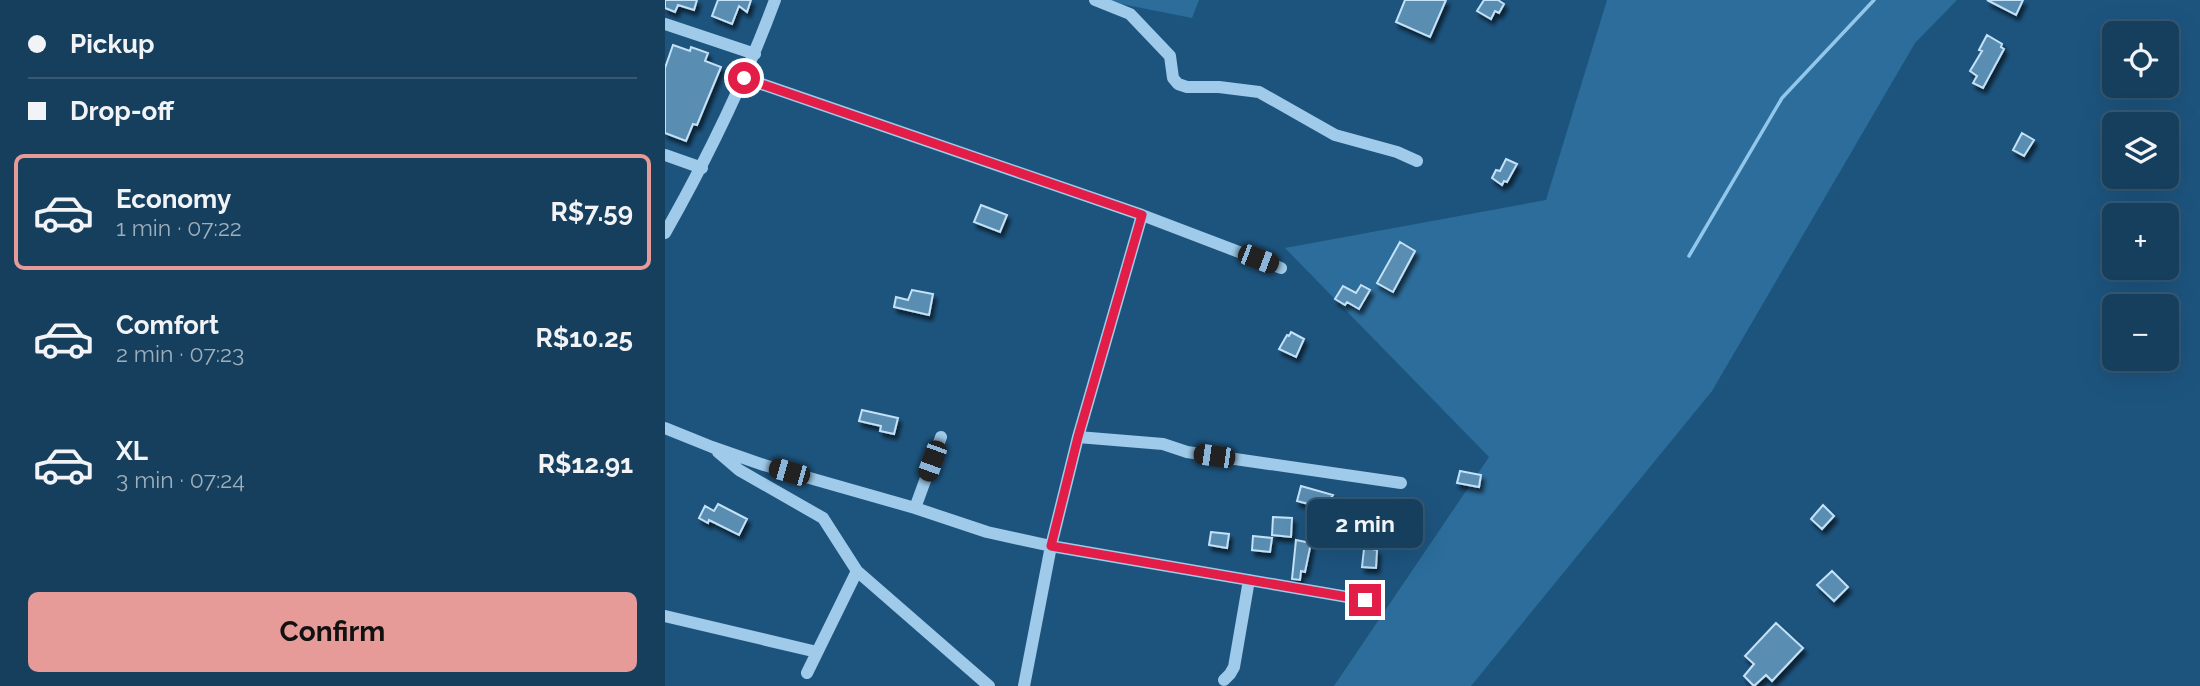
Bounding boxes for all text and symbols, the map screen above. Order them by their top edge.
map controls [2102,21,2179,371]
button: locate [2102,21,2179,98]
text: Pickup [70,29,155,59]
route start [728,62,760,94]
text: Drop-off [70,96,174,126]
button: layers [2102,112,2179,189]
icon: car [32,181,95,244]
text: Economy [116,184,231,214]
text: R$7.59 [551,197,633,227]
button: + [2102,203,2179,280]
text: 1 min · 07:22 [116,214,242,241]
car [1235,242,1282,276]
button: − [2102,294,2179,371]
icon: car [32,307,95,370]
text: Comfort [116,310,219,340]
text: R$10.25 [535,323,633,353]
text: 2 min · 07:23 [116,340,244,367]
icon: car [32,433,95,496]
text: XL [116,436,148,466]
car [915,438,950,484]
car [1192,443,1237,469]
text: R$12.91 [538,449,633,479]
car [766,456,813,488]
text: 3 min · 07:24 [116,466,245,493]
callout: 2 min [1307,498,1423,548]
text: 2 min [1335,510,1395,537]
route end [1349,584,1381,616]
button: Confirm [28,592,637,672]

